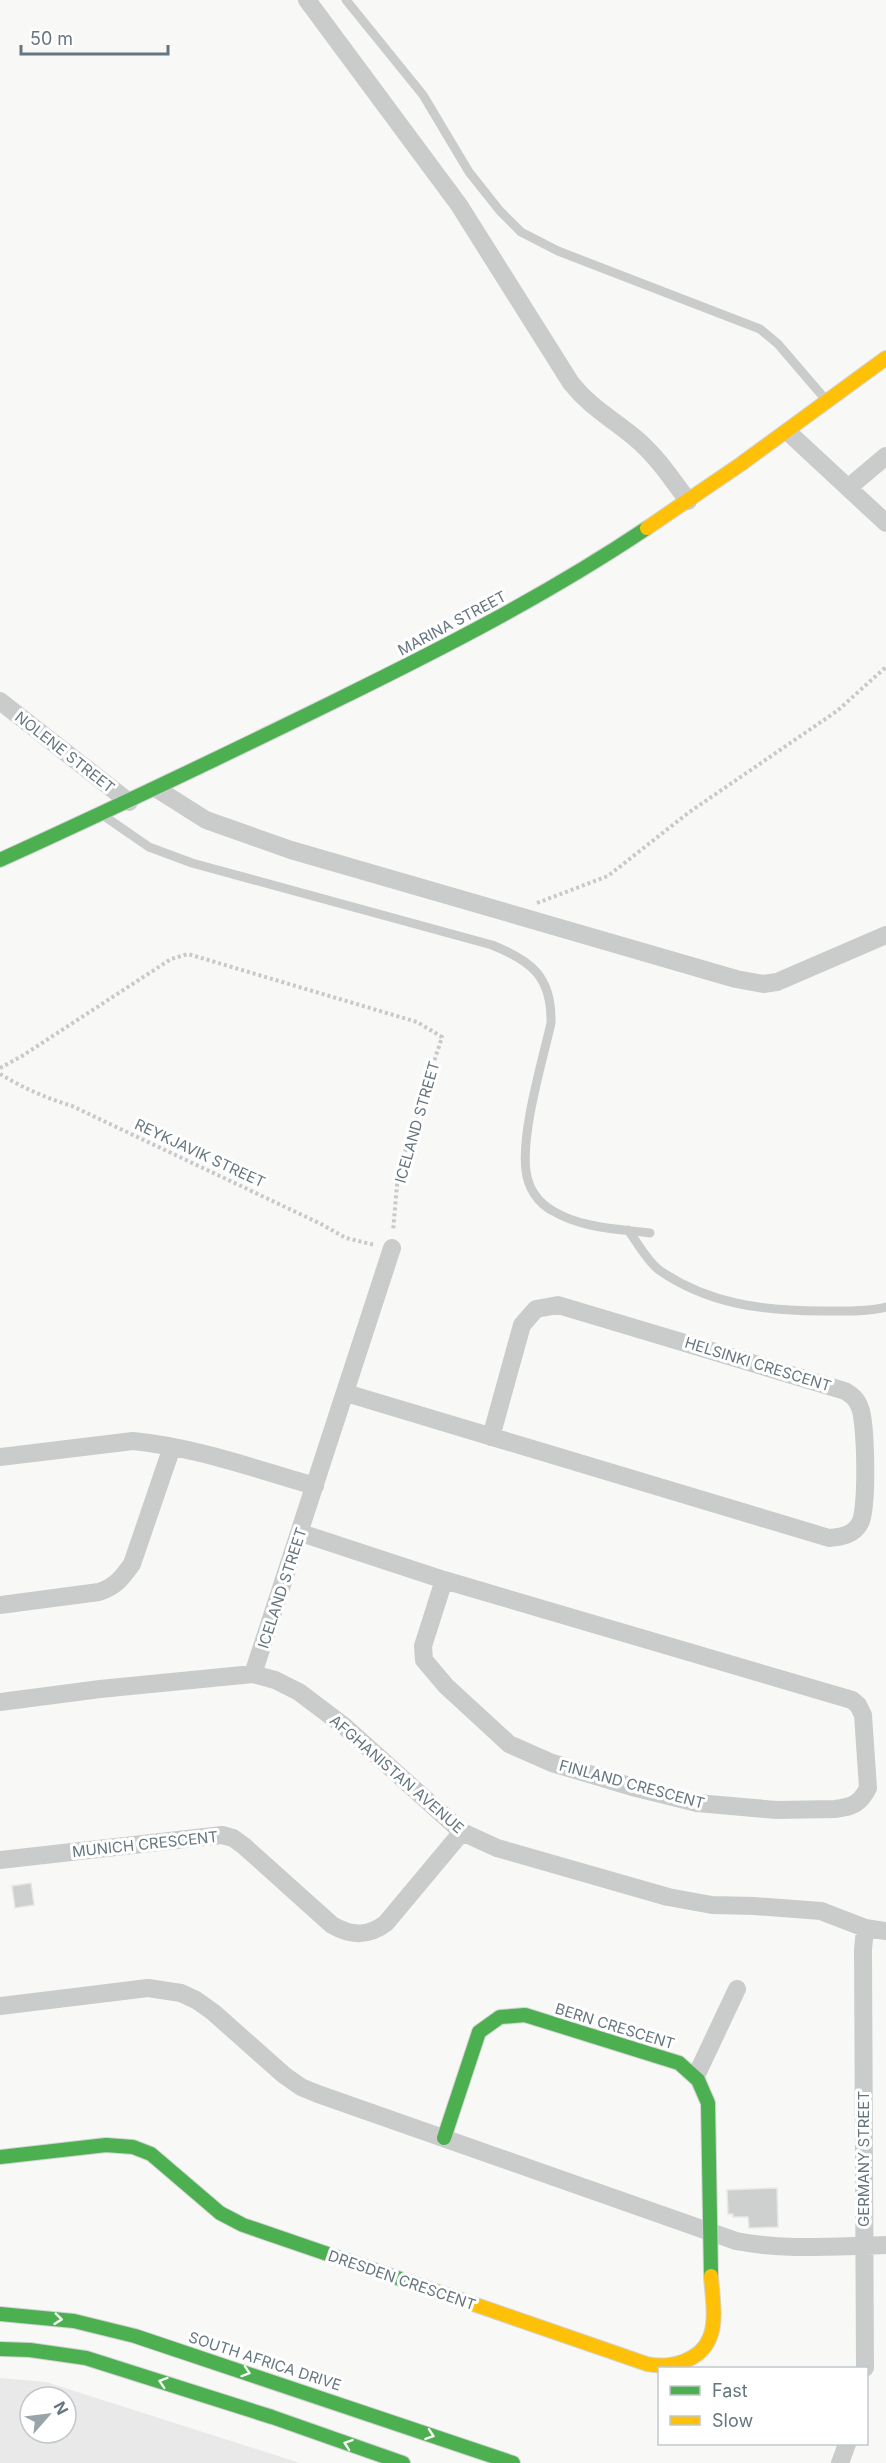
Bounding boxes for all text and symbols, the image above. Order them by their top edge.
scale bar [21,18,168,56]
text: 50 m [30,28,73,49]
street label: MARINA STREET [395,586,509,660]
street label: NOLENE STREET [11,707,119,797]
street label: ICELAND STREET [391,1059,443,1185]
street label: REYKJAVIK STREET [132,1114,268,1192]
street label: HELSINKI CRESCENT [682,1333,834,1395]
street label: ICELAND STREET [254,1525,310,1651]
street label: AFGHANISTAN AVENUE [326,1711,468,1837]
street label: FINLAND CRESCENT [557,1755,707,1813]
street label: MUNICH CRESCENT [71,1827,219,1861]
street label: BERN CRESCENT [553,1999,677,2053]
street label: GERMANY STREET [854,2091,873,2227]
street label: DRESDEN CRESCENT [326,2246,478,2314]
one-way arrow [54,2312,63,2325]
street label: SOUTH AFRICA DRIVE [186,2327,344,2395]
one-way arrow [240,2365,250,2377]
legend [658,2367,868,2445]
one-way arrow [158,2377,169,2389]
text: Fast [712,2380,748,2401]
north arrow [18,2385,78,2445]
text: N [50,2398,73,2418]
text: Slow [712,2410,753,2431]
one-way arrow [424,2427,435,2440]
one-way arrow [343,2438,354,2451]

